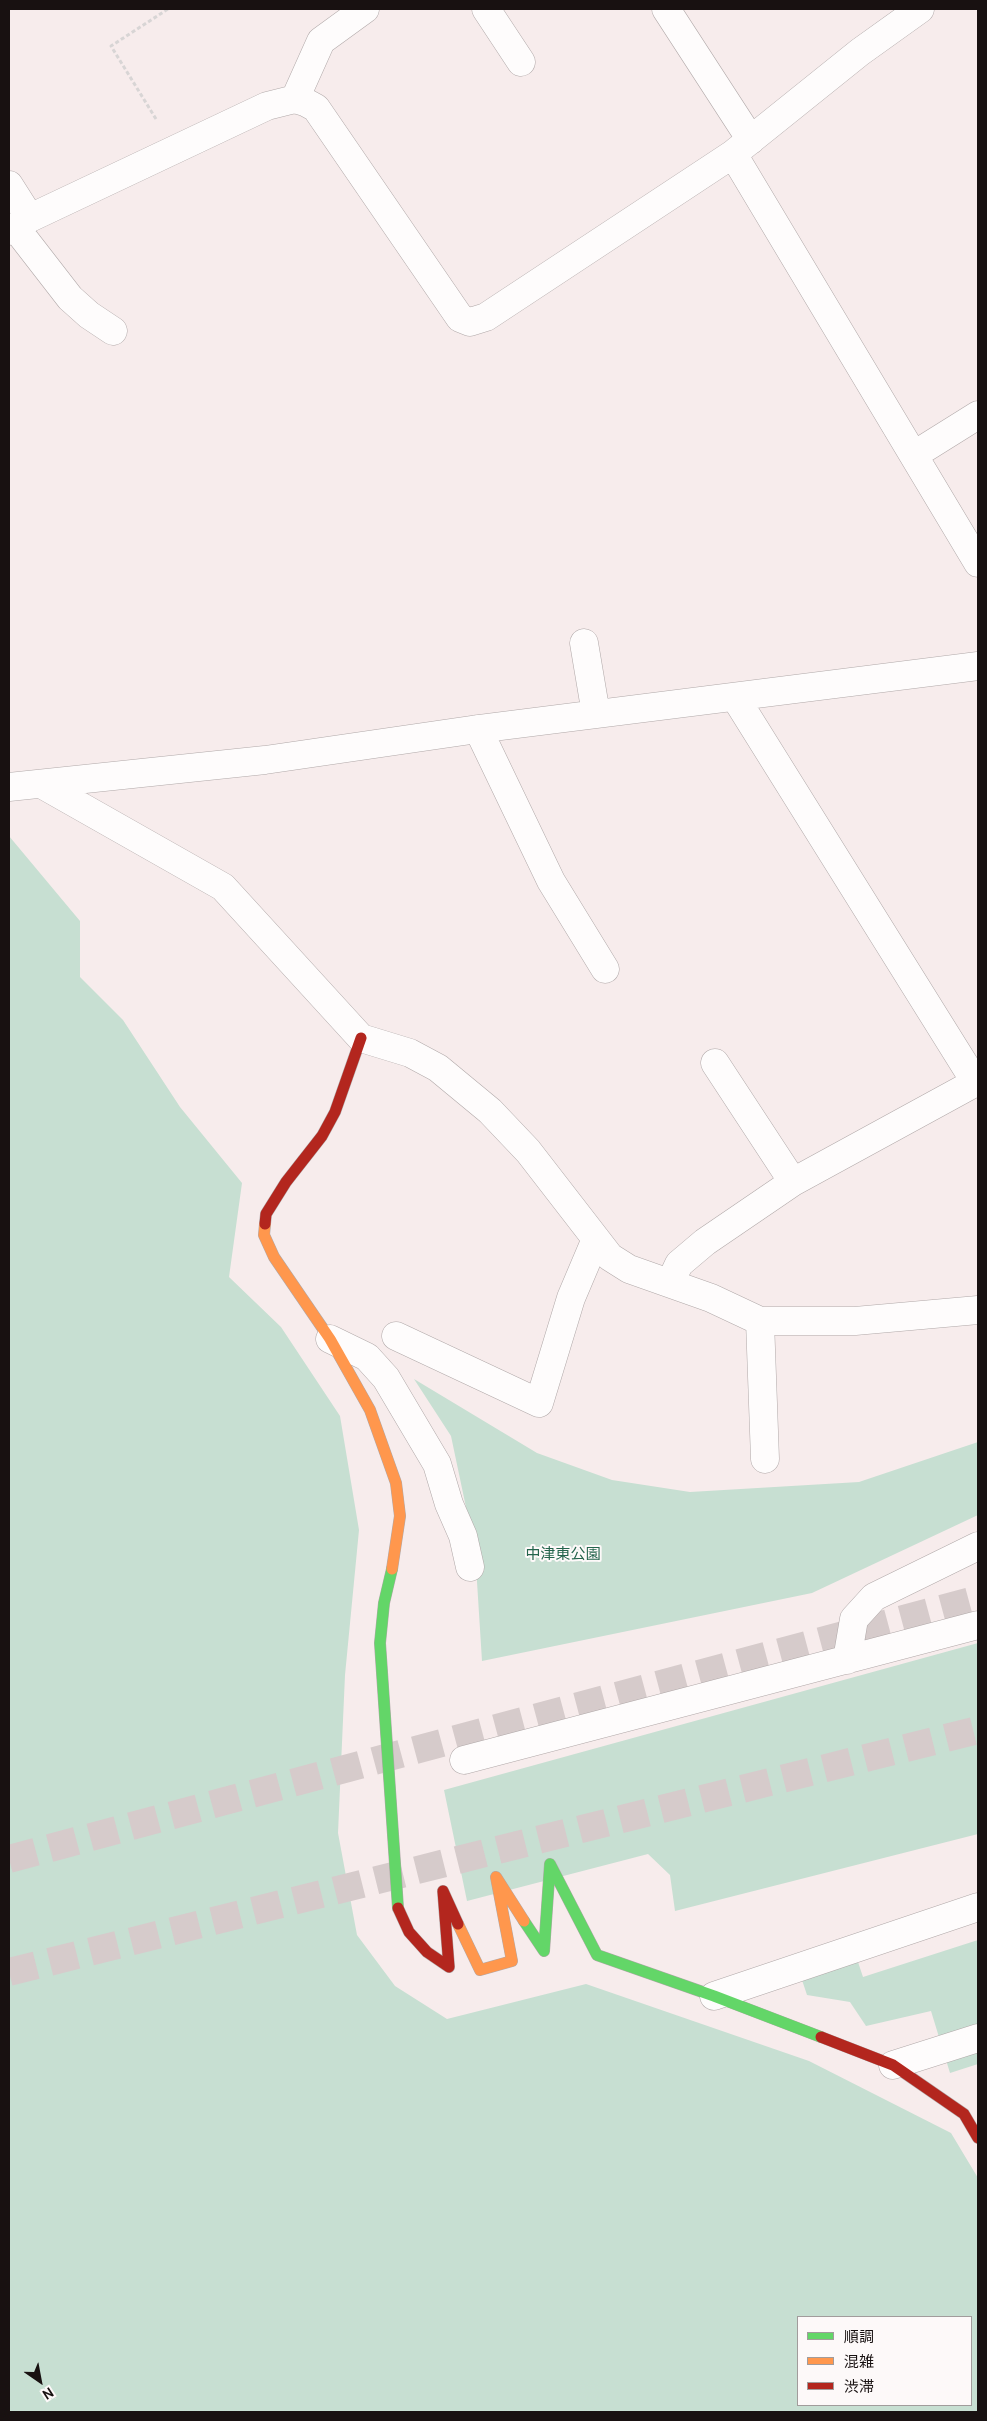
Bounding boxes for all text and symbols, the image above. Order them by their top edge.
park label: 中津東公園 [526,1546,600,1564]
legend [797,2316,972,2406]
text: 順調 [844,2328,874,2346]
text: 混雑 [844,2353,874,2371]
north arrow [15,2356,65,2406]
text: 渋滞 [844,2378,874,2396]
text: N [39,2383,57,2404]

